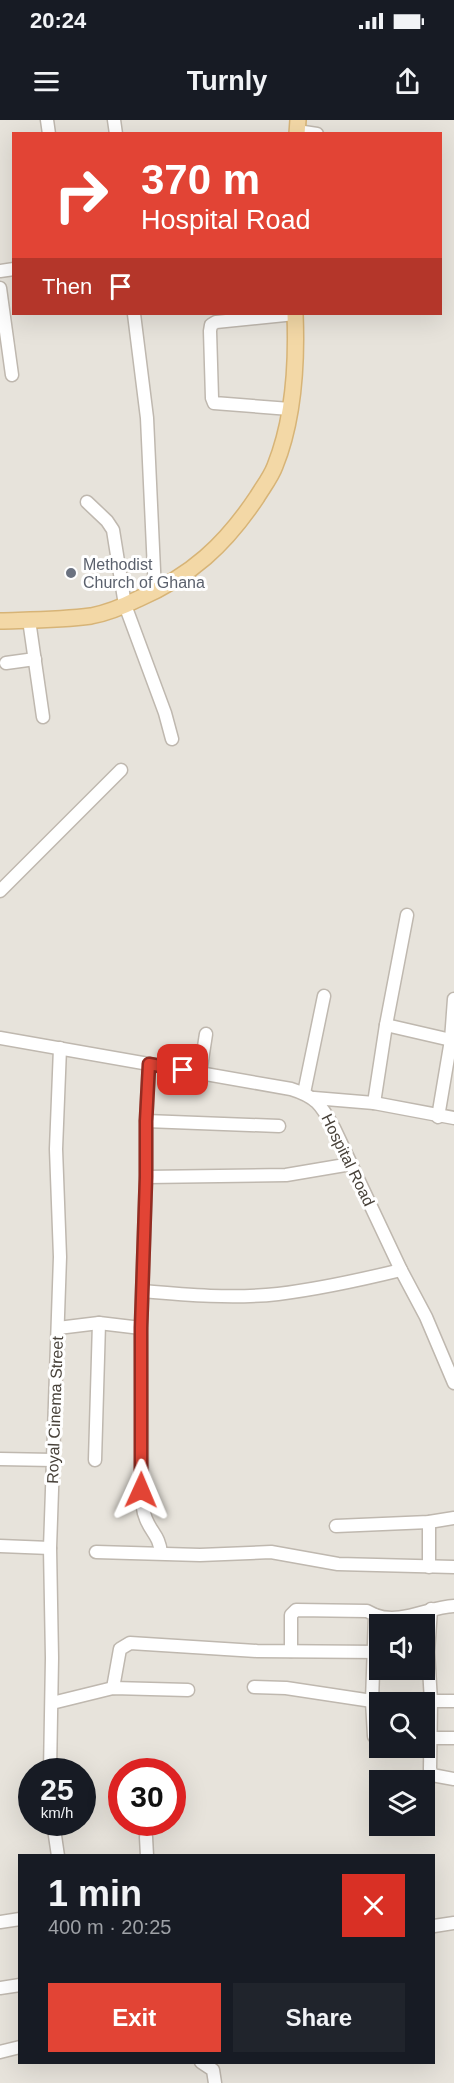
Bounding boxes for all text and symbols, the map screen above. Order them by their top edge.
text: 20:24 [30,8,86,33]
icon: menu [30,65,63,98]
icon: share [391,65,424,98]
text: Turnly [187,66,267,96]
icon: right [42,156,120,234]
text: 370 m [141,156,260,203]
text: Hospital Road [141,205,311,235]
icon: arrive [104,270,137,303]
text: Then [42,274,92,299]
place label: Methodist Church of Ghana [83,556,205,591]
marker: Methodist Church of Ghana [64,566,78,580]
pin [157,1044,208,1095]
icon: arrive [166,1053,199,1086]
street label: Hospital Road [318,1111,378,1209]
street label: Royal Cinema Street [44,1335,66,1484]
position arrow [109,1458,173,1522]
map controls [369,1614,435,1836]
button: sound [369,1614,435,1680]
button: search [369,1692,435,1758]
speed limit sign: 30 [108,1758,186,1836]
button: layers [369,1770,435,1836]
text: 25 [40,1773,74,1806]
text: km/h [41,1804,73,1821]
text: 1 min [48,1873,142,1914]
button: close [342,1874,405,1937]
text: 400 m · 20:25 [48,1916,171,1938]
button: Exit [48,1983,221,2052]
button: Share [233,1983,405,2052]

